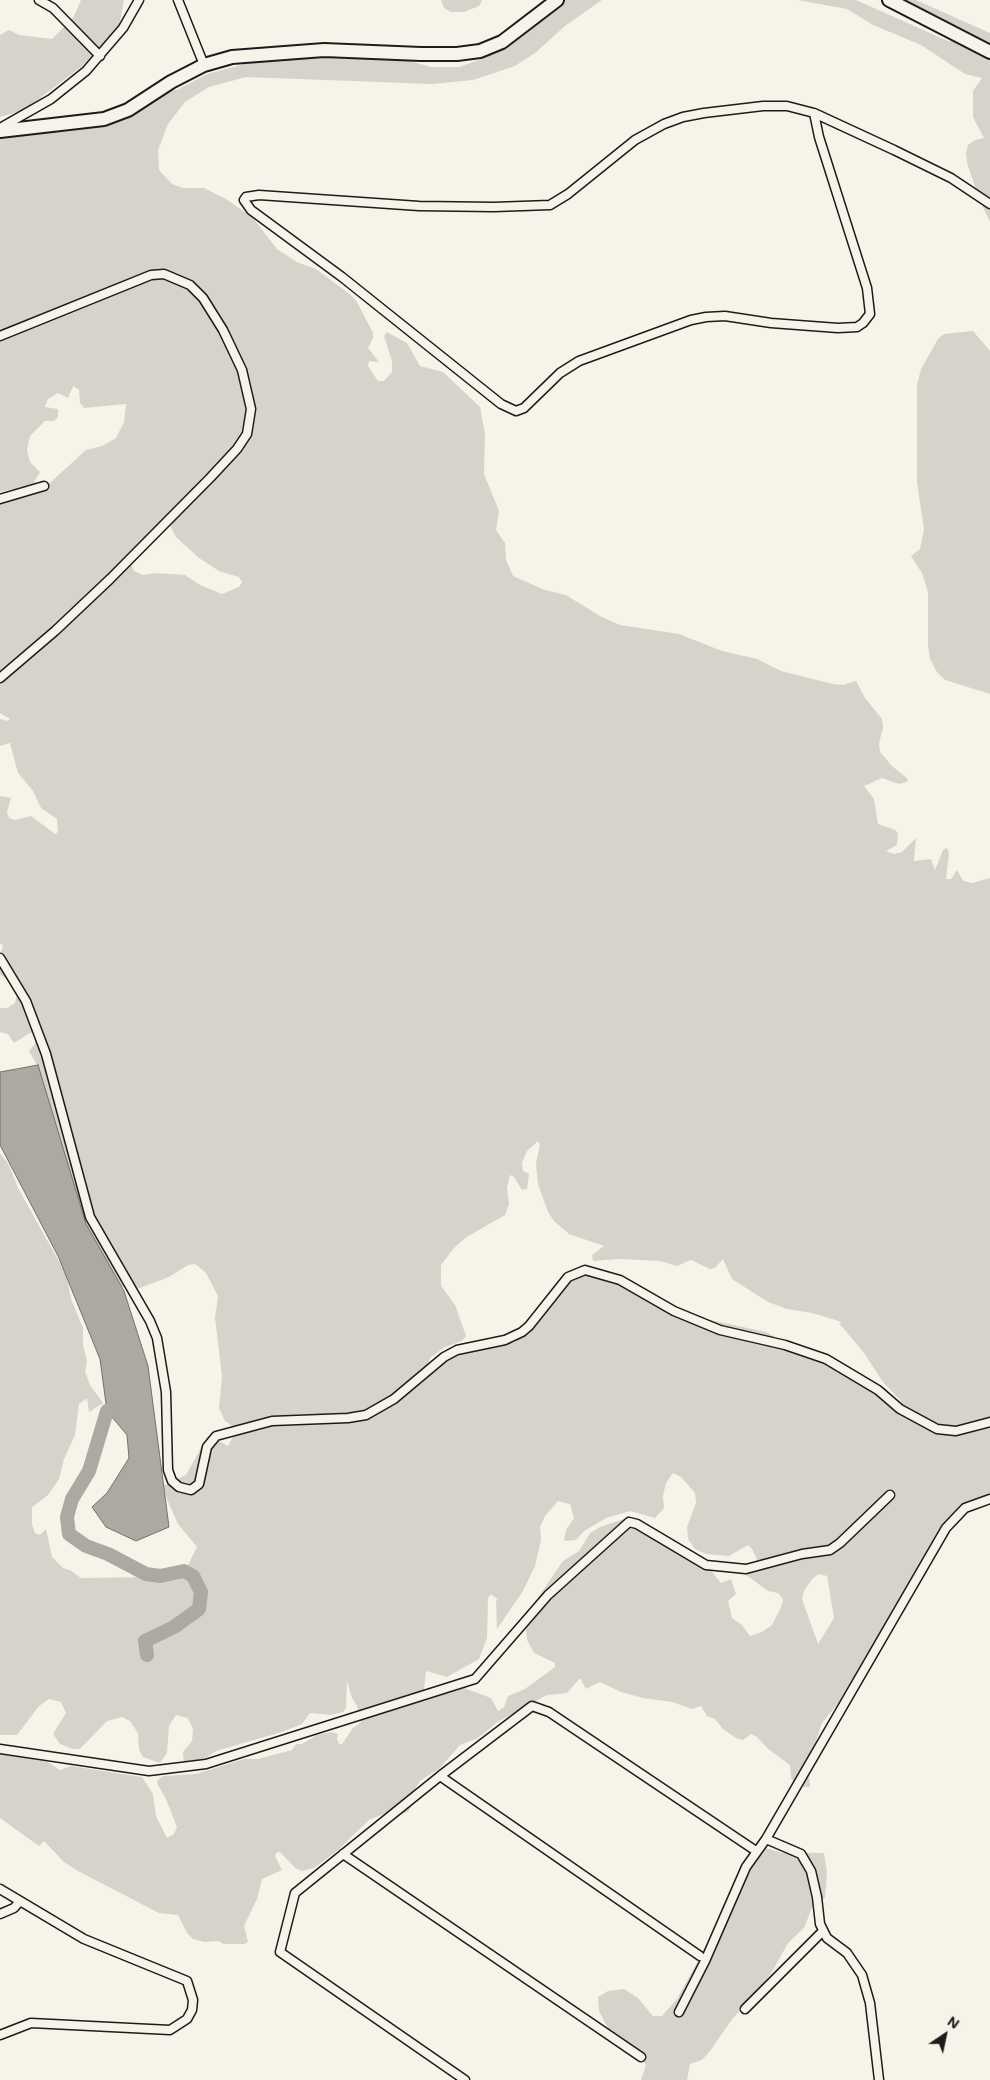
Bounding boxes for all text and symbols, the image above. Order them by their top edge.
north arrow [920,2010,970,2060]
text: N [944,2011,963,2033]

